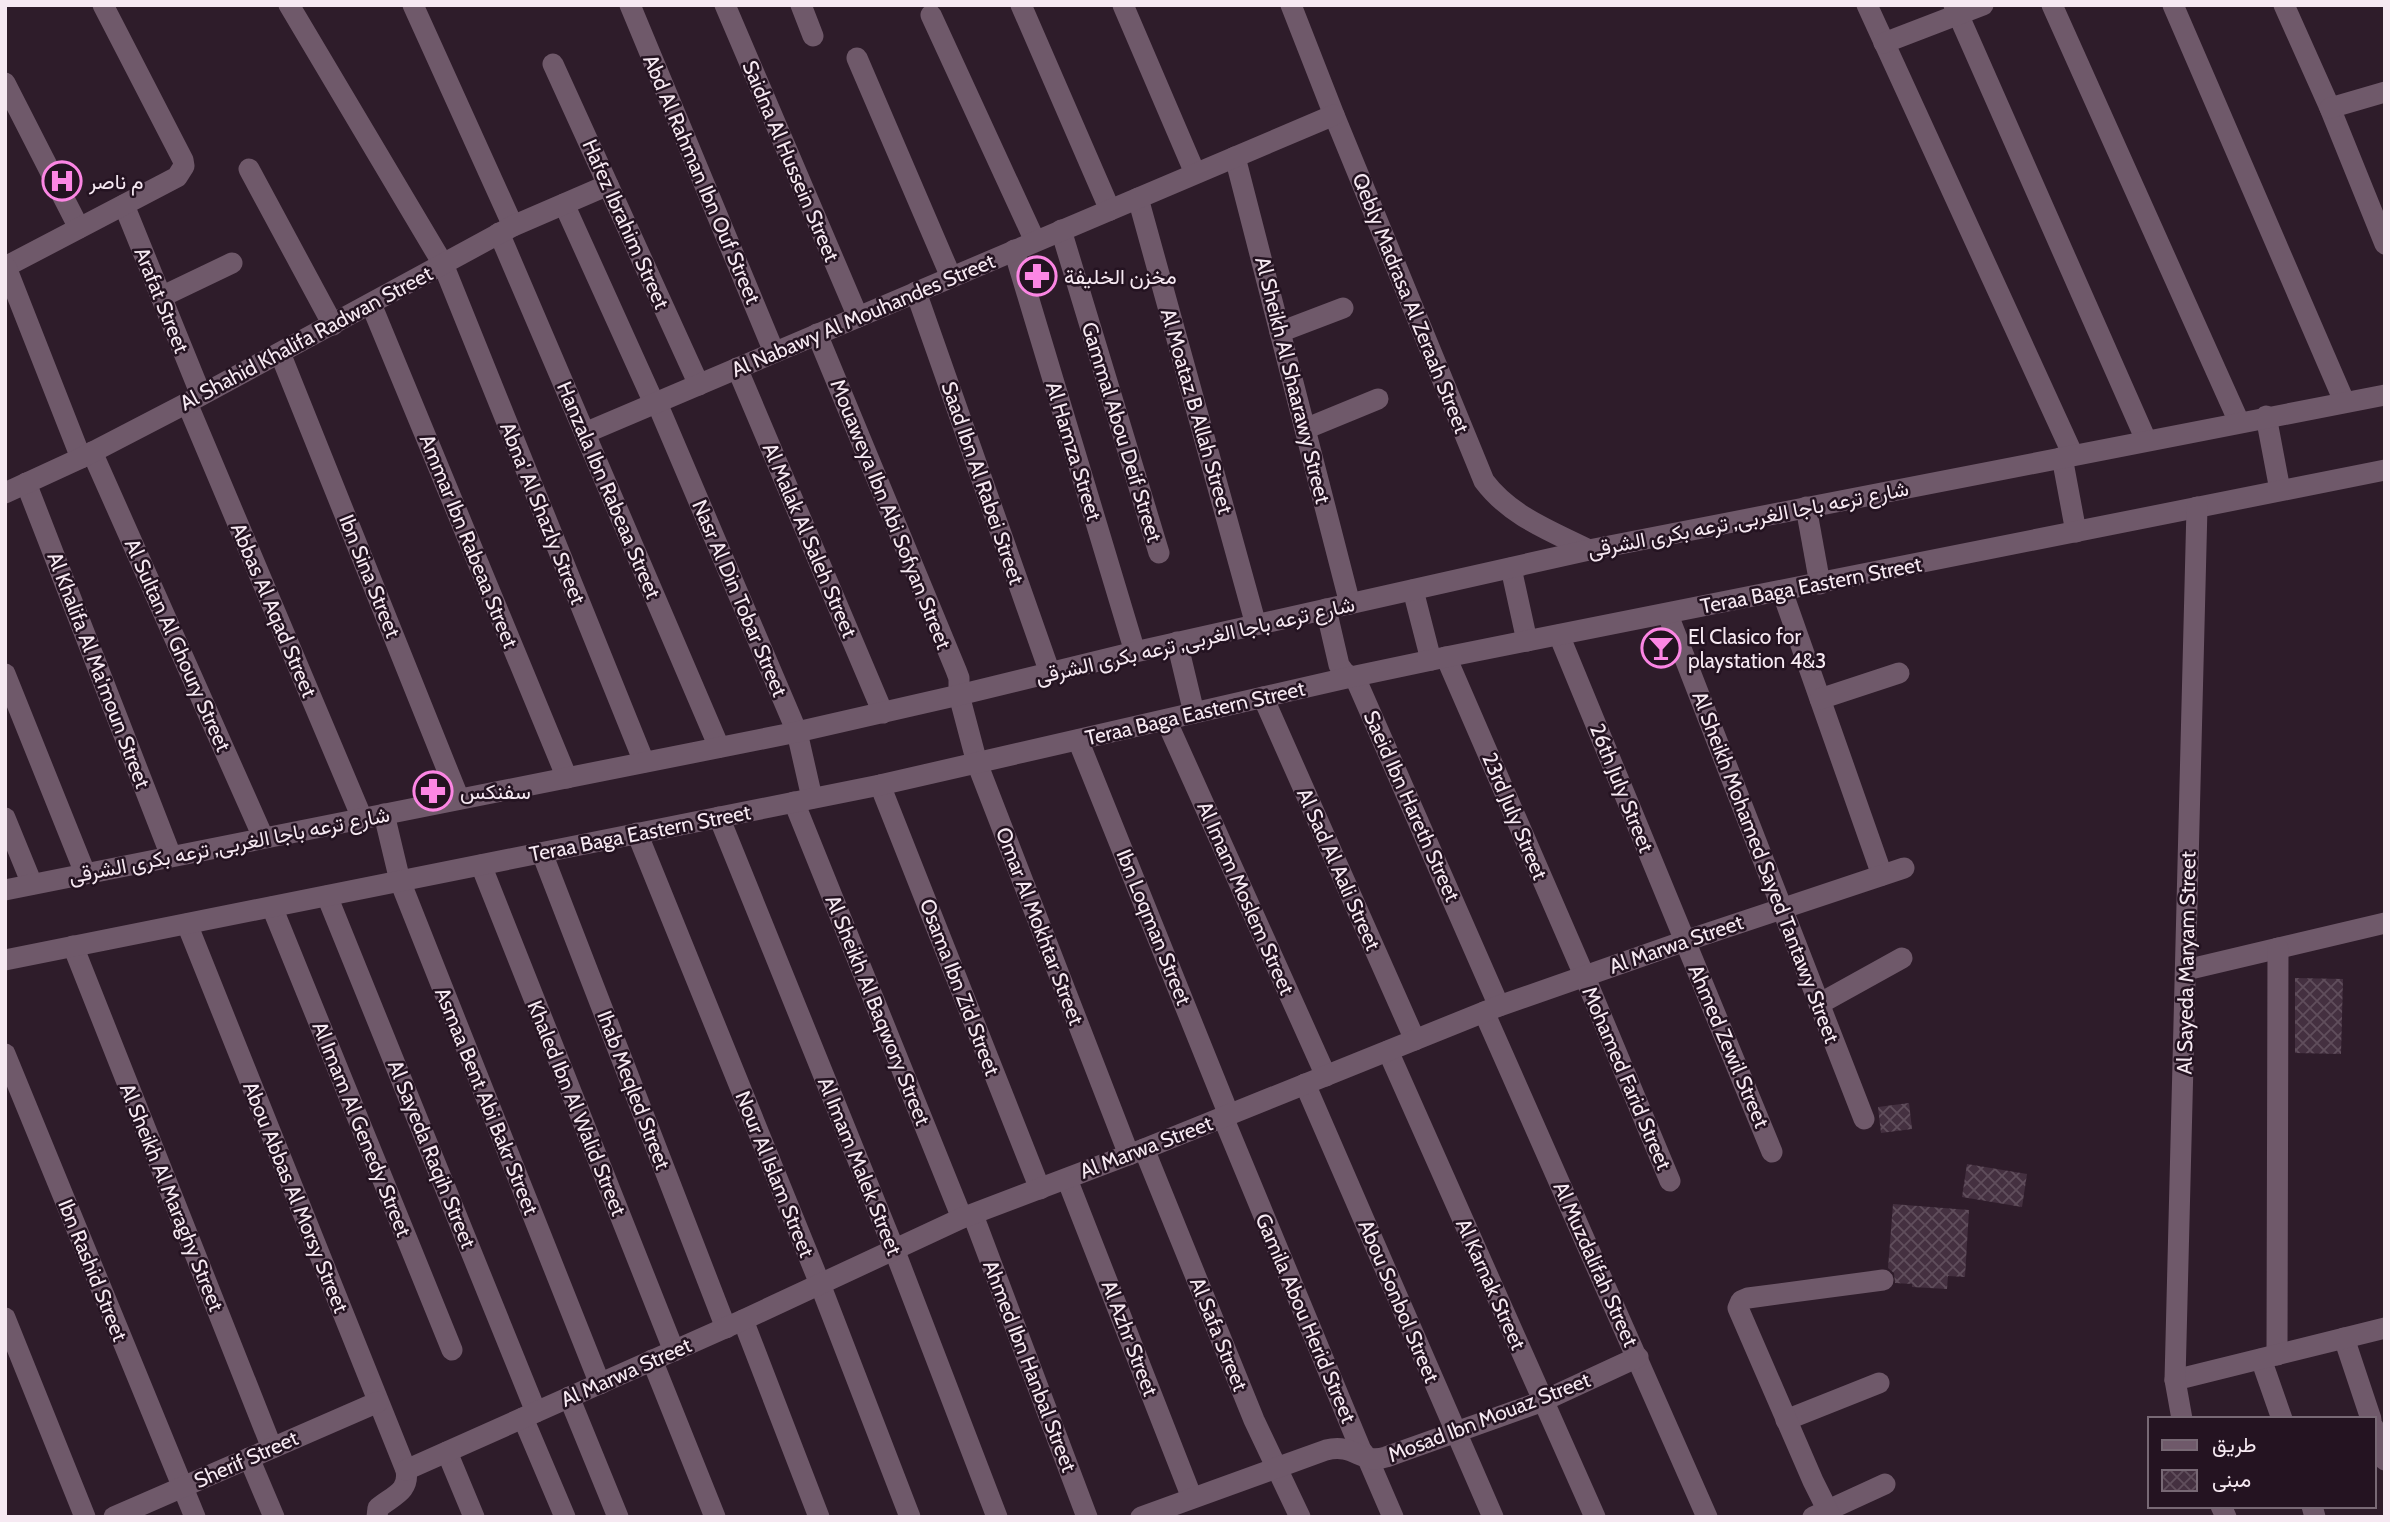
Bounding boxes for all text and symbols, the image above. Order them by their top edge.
street label: Abd Al Rahman Ibn Ouf Street [638,51,766,307]
street label: Saidna Al Hussein Street [737,57,845,265]
street label: Hafez Ibrahim Street [577,135,675,313]
hospital icon: م ناصر [41,160,83,202]
place label: م ناصر [88,169,143,196]
street label: Qebly Madrasa Al Zeraah Street [1347,169,1475,437]
street label: Arafat Street [129,243,195,357]
street label: Al Nabawy Al Mouhandes Street [727,248,999,382]
street label: Al Sheikh Al Shaarawy Street [1250,254,1336,506]
pharmacy icon: مخزن الخليفة [1016,255,1058,297]
street label: Al Shahid Khalifa Radwan Street [175,261,437,415]
place label: مخزن الخليفة [1064,264,1177,290]
street label: Al Moataz B Allah Street [1156,305,1238,517]
street label: Gammal Abou Deif Street [1077,319,1167,545]
street label: Mouaweya Ibn Abi Sofyan Street [825,375,957,653]
street label: Hanzala Ibn Rabeaa Street [552,378,666,602]
street label: Saad Ibn Al Rabei Street [937,378,1029,588]
street label: Al Hamza Street [1041,378,1107,524]
street label: Abna' Al Shazly Street [495,418,591,608]
street label: Ammar Ibn Rabeaa Street [415,430,523,652]
street label: Al Malak Al Saleh Street [758,439,862,641]
street label: شارع ترعه باجا الغربى, ترعه بكرى الشرقى [1585,476,1911,564]
street label: Nasr Al Din Tobar Street [687,496,793,700]
street label: Ibn Sina Street [334,511,406,641]
street label: Abbas Al Aqad Street [226,519,322,701]
street label: Al Sultan Al Ghoury Street [120,535,236,755]
street label: Al Khalifa Al Ma'moun Street [42,548,156,792]
street label: Teraa Baga Eastern Street [1698,551,1924,619]
street label: شارع ترعه باجا الغربى, ترعه بكرى الشرقى [1033,591,1357,691]
place label: El Clasico for playstation 4&3 [1688,624,1826,673]
bar icon: El Clasico for playstation 4&3 [1640,627,1682,669]
street label: Teraa Baga Eastern Street [1083,676,1307,750]
street label: Al Sheikh Mohamed Sayed Tantawy Street [1687,688,1845,1046]
street label: Saeid Ibn Hareth Street [1359,707,1465,905]
street label: 26th July Street [1585,720,1659,856]
street label: 23rd July Street [1477,749,1553,883]
pharmacy icon: سفنكس [412,770,454,812]
place label: سفنكس [460,779,531,804]
street label: Al Sad Al Aali Street [1292,784,1386,954]
street label: Al Imam Moslem Street [1192,797,1300,999]
street label: Teraa Baga Eastern Street [527,799,753,867]
street label: شارع ترعه باجا الغربى, ترعه بكرى الشرقى [66,802,392,890]
street label: Omar Al Mokhtar Street [991,824,1089,1028]
street label: Ibn Loqman Street [1111,845,1197,1009]
street label: Al Sayeda Maryam Street [2172,851,2200,1075]
street label: Al Sheikh Al Baqwory Street [820,891,936,1129]
street label: Osama Ibn Zid Street [915,895,1005,1079]
street label: Al Marwa Street [1606,909,1746,979]
street label: Ahmed Zewil Street [1683,961,1775,1131]
street label: Mohamed Farid Street [1577,983,1677,1173]
street label: Asmaa Bent Abi Bakr Street [430,984,544,1218]
street label: Khaled Ibn Al Walid Street [522,997,632,1219]
street label: Ihab Meqled Street [592,1007,676,1173]
street label: Al Imam Al Genedy Street [307,1018,417,1240]
street label: Al Sayeda Raqih Street [383,1056,481,1252]
street label: Al Imam Malek Street [813,1073,907,1259]
street label: Abou Abbas Al Morsy Street [238,1078,354,1316]
street label: Al Sheikh Al Maraghy Street [115,1079,229,1315]
street label: Nour Al Islam Street [730,1087,820,1261]
street label: Al Marwa Street [1076,1110,1216,1184]
street label: Al Muzdalifah Street [1548,1178,1644,1350]
street label: Ibn Rashid Street [53,1195,133,1345]
street label: Gamila Abou Herid Street [1250,1209,1362,1427]
street label: Al Karnak Street [1451,1215,1531,1353]
street label: Abou Sonbol Street [1353,1216,1445,1386]
street label: Ahmed Ibn Hanbal Street [978,1256,1082,1476]
street label: Al Safa Street [1185,1274,1253,1394]
street label: Al Azhr Street [1096,1277,1164,1399]
street label: Al Marwa Street [557,1332,695,1412]
street label: Mosad Ibn Mouaz Street [1384,1367,1594,1467]
legend [2148,1417,2376,1508]
street label: Sherif Street [190,1425,302,1493]
text: طريق [2212,1432,2257,1458]
text: مبنى [2212,1467,2251,1492]

